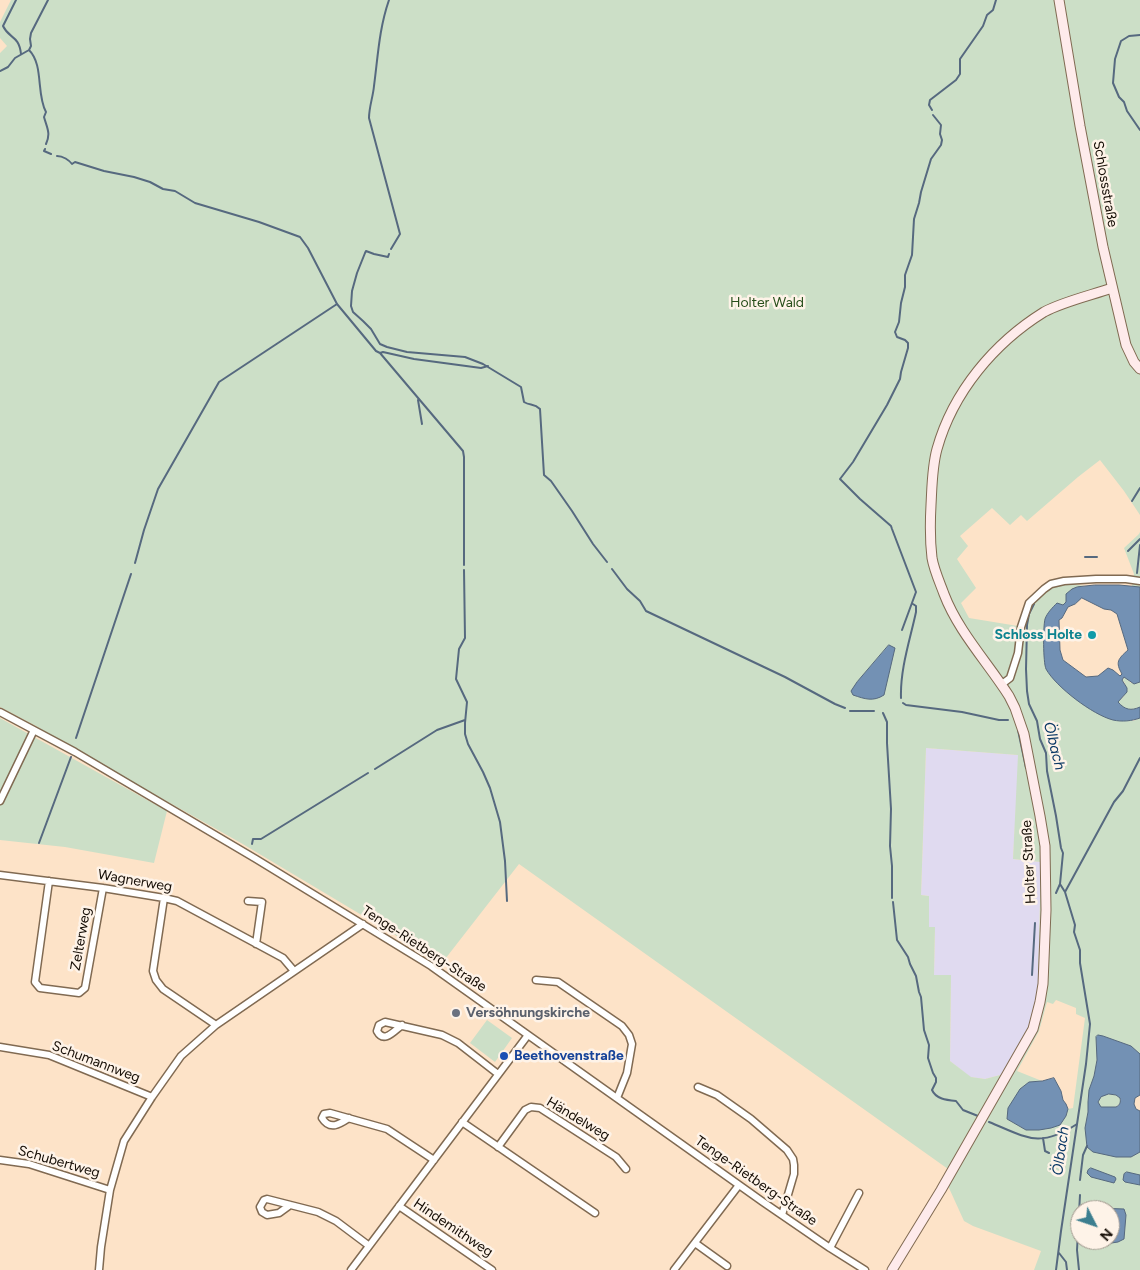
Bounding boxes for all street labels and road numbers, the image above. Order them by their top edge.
street label: Schlossstraße [1089,139,1121,229]
street label: Holter Straße [1018,820,1040,904]
street label: Wagnerweg [97,866,173,896]
street label: Tenge-Rietberg-Straße [359,902,489,996]
street label: Zelterweg [67,906,95,972]
street label: Schumannweg [50,1037,142,1087]
street label: Händelweg [543,1094,613,1144]
street label: Tenge-Rietberg-Straße [692,1133,820,1229]
street label: Schubertweg [16,1142,102,1182]
street label: Hindemithweg [410,1195,496,1261]

